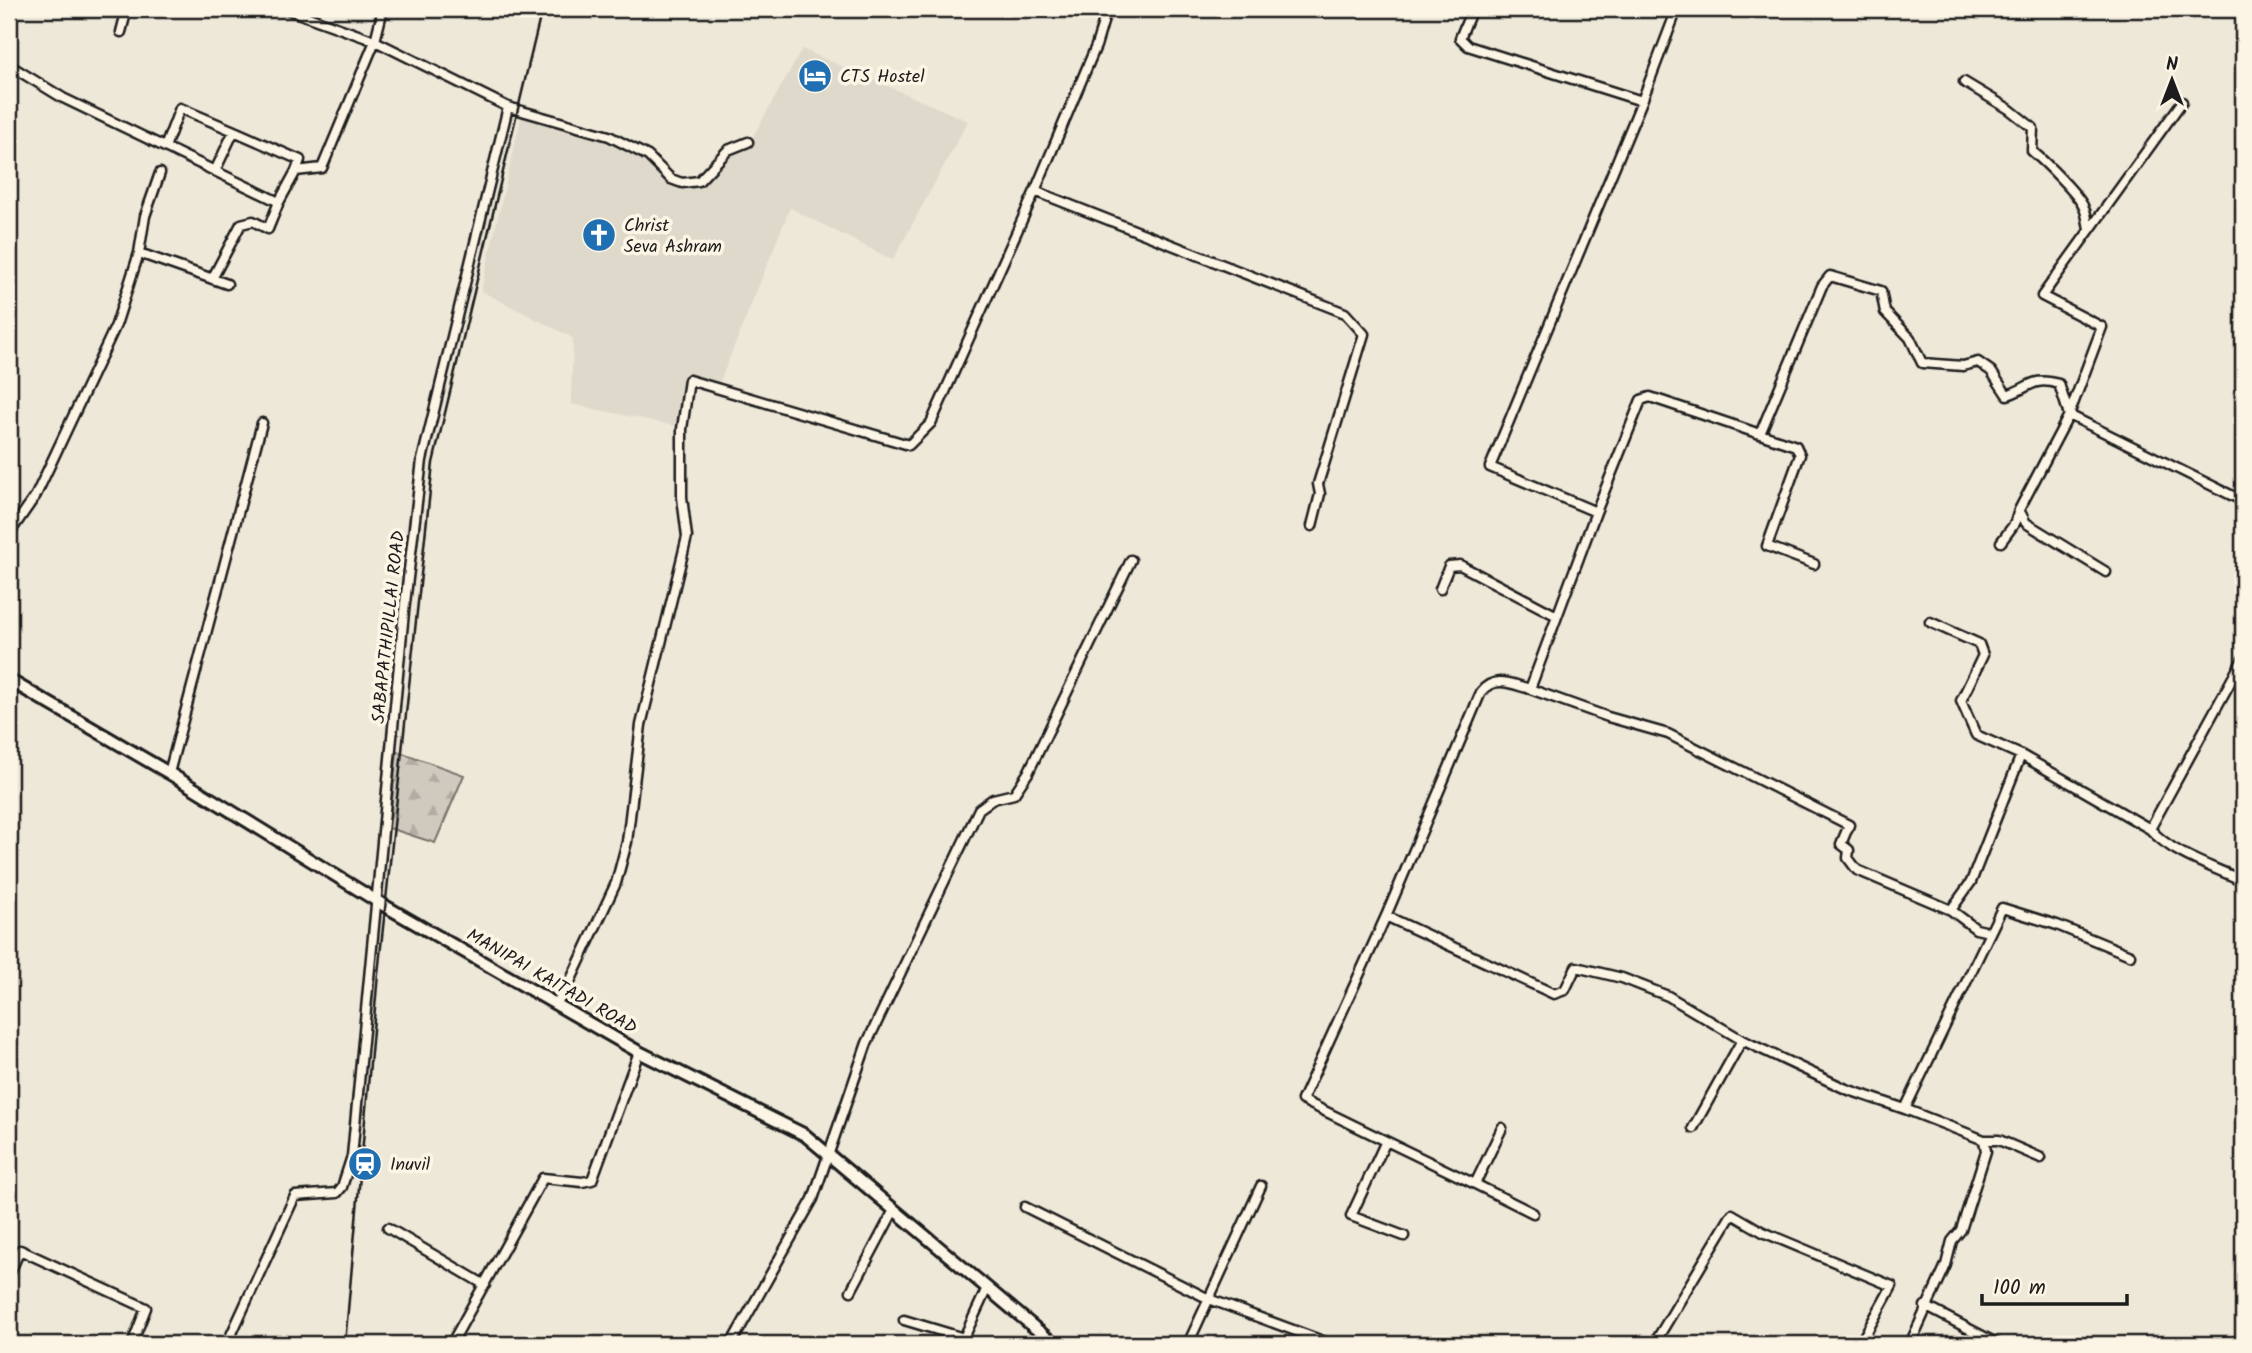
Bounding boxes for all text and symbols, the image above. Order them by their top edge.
north arrow [2136,46,2206,116]
text: N [2166,50,2178,80]
hotel icon: CTS Hostel [796,57,834,95]
place label: CTS Hostel [840,63,925,92]
place label: Christ Seva Ashram [624,212,722,262]
church icon: Christ Seva Ashram [580,216,618,254]
street label: SABAPATHIPILLAI ROAD [365,529,414,725]
street label: MANIPAI KAITADI ROAD [461,922,642,1043]
station icon: Inuvil [346,1145,384,1183]
place label: Inuvil [390,1151,431,1180]
scale bar [1982,1262,2128,1306]
text: 100 m [1993,1272,2046,1305]

